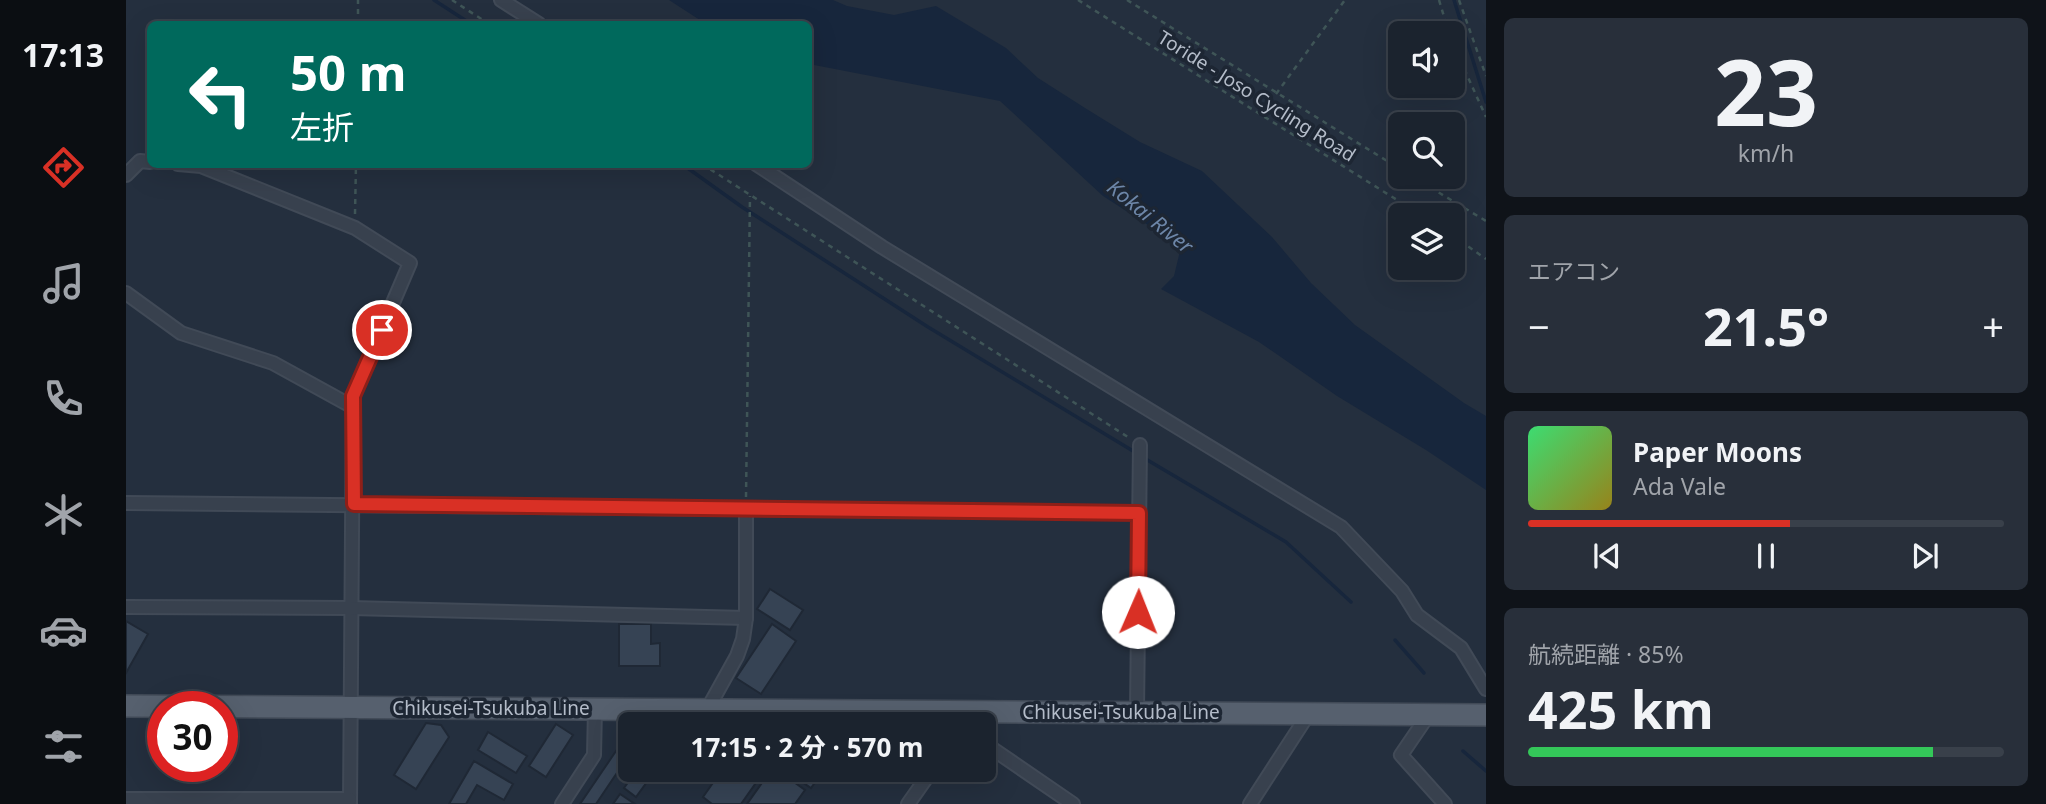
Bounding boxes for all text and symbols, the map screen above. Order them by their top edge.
map controls [1388,21,1465,280]
button: sound [1388,21,1465,98]
street label: Toride - Joso Cycling Road [1153,24,1361,168]
text: 23 [1714,29,1818,153]
text: 17:13 [22,33,104,76]
text: 50 m [290,39,407,105]
icon: left [175,49,266,140]
text: 左折 [290,105,354,148]
button: search [1388,112,1465,189]
text: km/h [1738,137,1794,169]
icon: directions [39,143,88,192]
water label: Kokai River [1102,173,1201,261]
button: layers [1388,203,1465,280]
text: エアコン [1528,255,1620,287]
icon: music [39,259,88,308]
text: 21.5° [1703,290,1829,361]
pin [352,300,412,360]
text: − [1528,300,1550,352]
text: + [1982,300,2004,352]
icon: arrive [363,311,401,349]
icon: phone [39,374,88,423]
text: Paper Moons [1633,434,1802,470]
text: Ada Vale [1633,470,1726,502]
icon: climate [39,490,88,539]
icon: previous [1588,537,1626,575]
icon: pause [1747,537,1785,575]
icon: next [1906,537,1944,575]
position arrow [1101,575,1175,649]
icon: car [39,606,88,655]
text: 航続距離 · 85% [1528,638,1684,670]
text: 425 km [1528,673,1714,744]
speed limit sign: 30 [147,691,238,782]
street label: Chikusei-Tsukuba Line [392,695,590,721]
street label: Chikusei-Tsukuba Line [1022,699,1220,725]
icon: filters [39,722,88,771]
text: 17:15 · 2 分 · 570 m [691,729,923,765]

